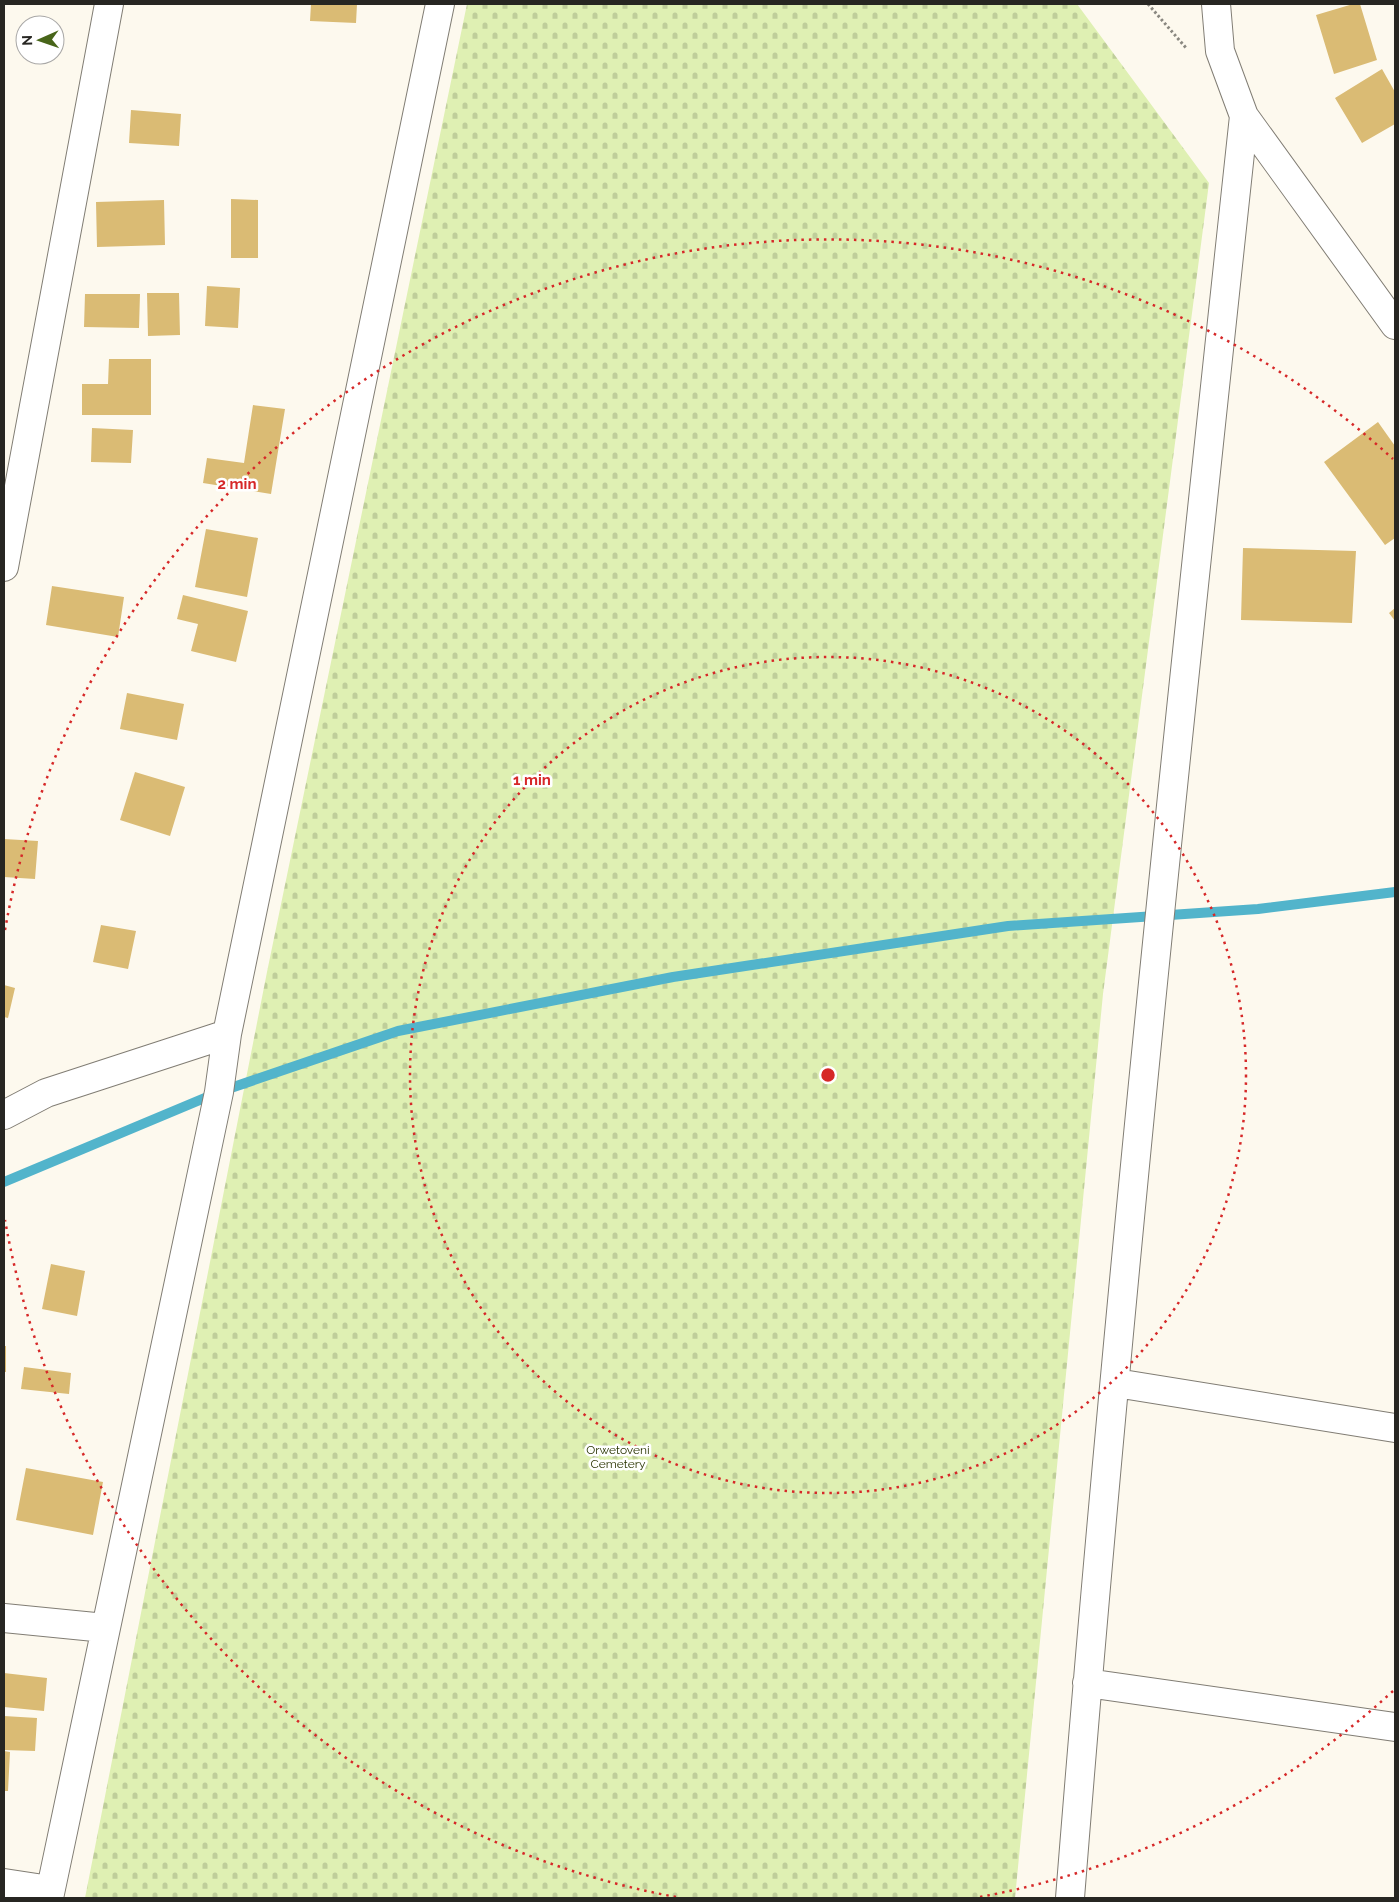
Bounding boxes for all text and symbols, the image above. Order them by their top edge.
north arrow [15,15,65,65]
text: N [19,35,35,46]
text: 2 min [218,475,256,493]
text: 1 min [513,771,551,789]
centre of rings [819,1066,837,1084]
park label: Orwetoveni Cemetery [586,1443,650,1471]

